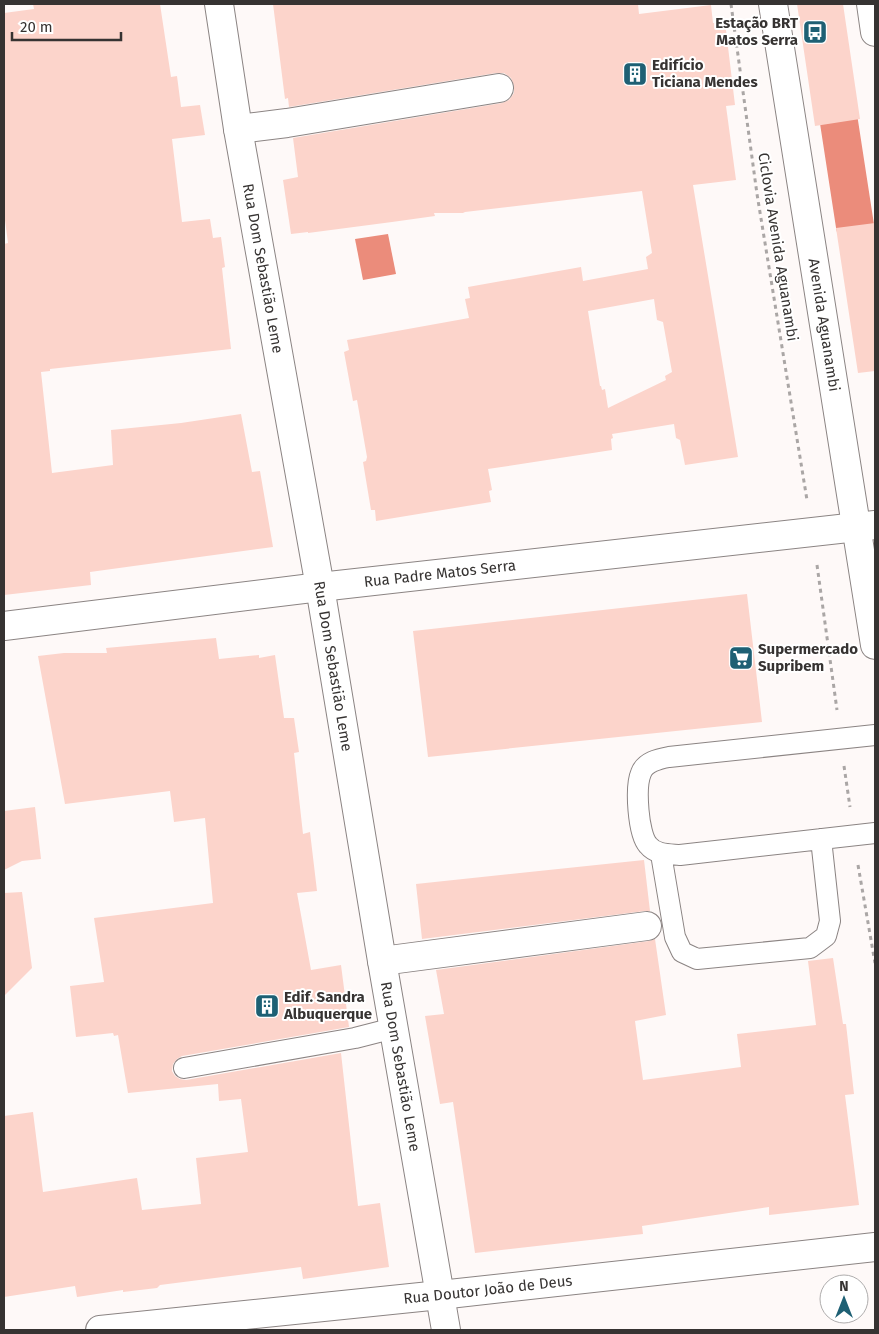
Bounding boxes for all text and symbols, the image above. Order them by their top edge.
scale bar [12,10,121,42]
place label: Estação BRT Matos Serra [715,14,799,49]
text: 20 m [20,18,53,36]
bus stop icon: Estação BRT Matos Serra [802,19,828,45]
place label: Edifício Ticiana Mendes [652,56,758,91]
building icon: Edifício Ticiana Mendes [622,61,648,87]
street label: Ciclovia Avenida Aguanambi [754,151,802,343]
street label: Rua Dom Sebastião Leme [239,182,287,355]
street label: Avenida Aguanambi [805,257,844,393]
street label: Rua Padre Matos Serra [363,556,517,591]
street label: Rua Dom Sebastião Leme [310,580,356,753]
place label: Supermercado Supribem [758,640,858,675]
supermarket icon: Supermercado Supribem [728,645,754,671]
street label: Rua Dom Sebastião Leme [377,980,424,1153]
place label: Edif. Sandra Albuquerque [283,988,372,1023]
building icon: Edif. Sandra Albuquerque [254,993,280,1019]
street label: Rua Doutor João de Deus [403,1271,573,1308]
north arrow [819,1274,869,1324]
text: N [839,1278,849,1295]

